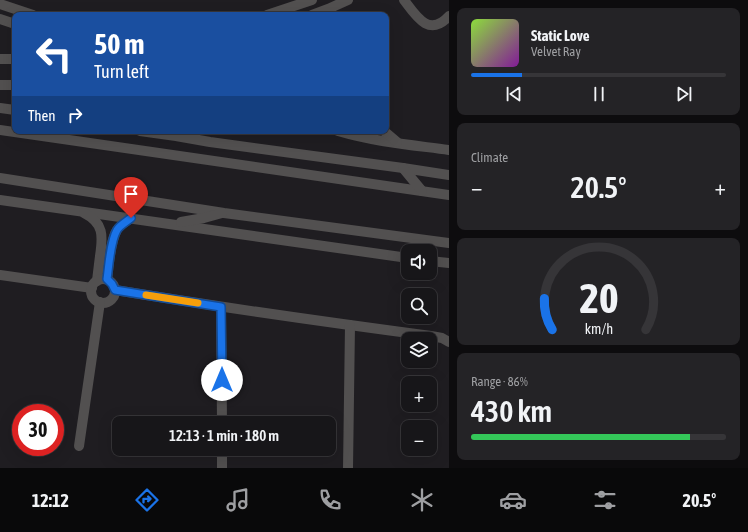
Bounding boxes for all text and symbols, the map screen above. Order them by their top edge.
text: Static Love [531,27,590,44]
icon: left [28,28,80,80]
text: 50 m [94,28,144,60]
text: Velvet Ray [531,44,581,59]
text: Turn left [94,61,149,82]
icon: previous [503,83,525,105]
icon: pause [588,83,610,105]
icon: next [673,83,695,105]
icon: right [64,104,86,126]
text: Then [28,107,56,124]
text: Climate [471,150,508,165]
text: 20.5° [571,170,626,204]
text: − [471,174,482,200]
text: + [715,174,726,200]
pin [114,177,148,218]
icon: arrive [120,183,142,205]
map controls [401,244,437,456]
button: sound [401,244,437,280]
text: 20 [579,273,618,321]
button: search [401,288,437,324]
text: km/h [584,320,613,336]
button: layers [401,332,437,368]
position arrow [201,359,243,401]
text: Range · 86% [471,374,528,389]
button: + [401,376,437,412]
text: 430 km [471,394,552,428]
speed limit sign: 30 [12,404,64,456]
button: − [401,420,437,456]
text: 12:13 · 1 min · 180 m [169,427,279,444]
icon: directions [133,486,161,514]
icon: music [224,486,252,514]
icon: phone [316,486,344,514]
icon: climate [408,486,436,514]
icon: car [499,486,527,514]
icon: filters [591,486,619,514]
text: 12:12 [32,490,69,511]
text: 20.5° [683,490,716,511]

